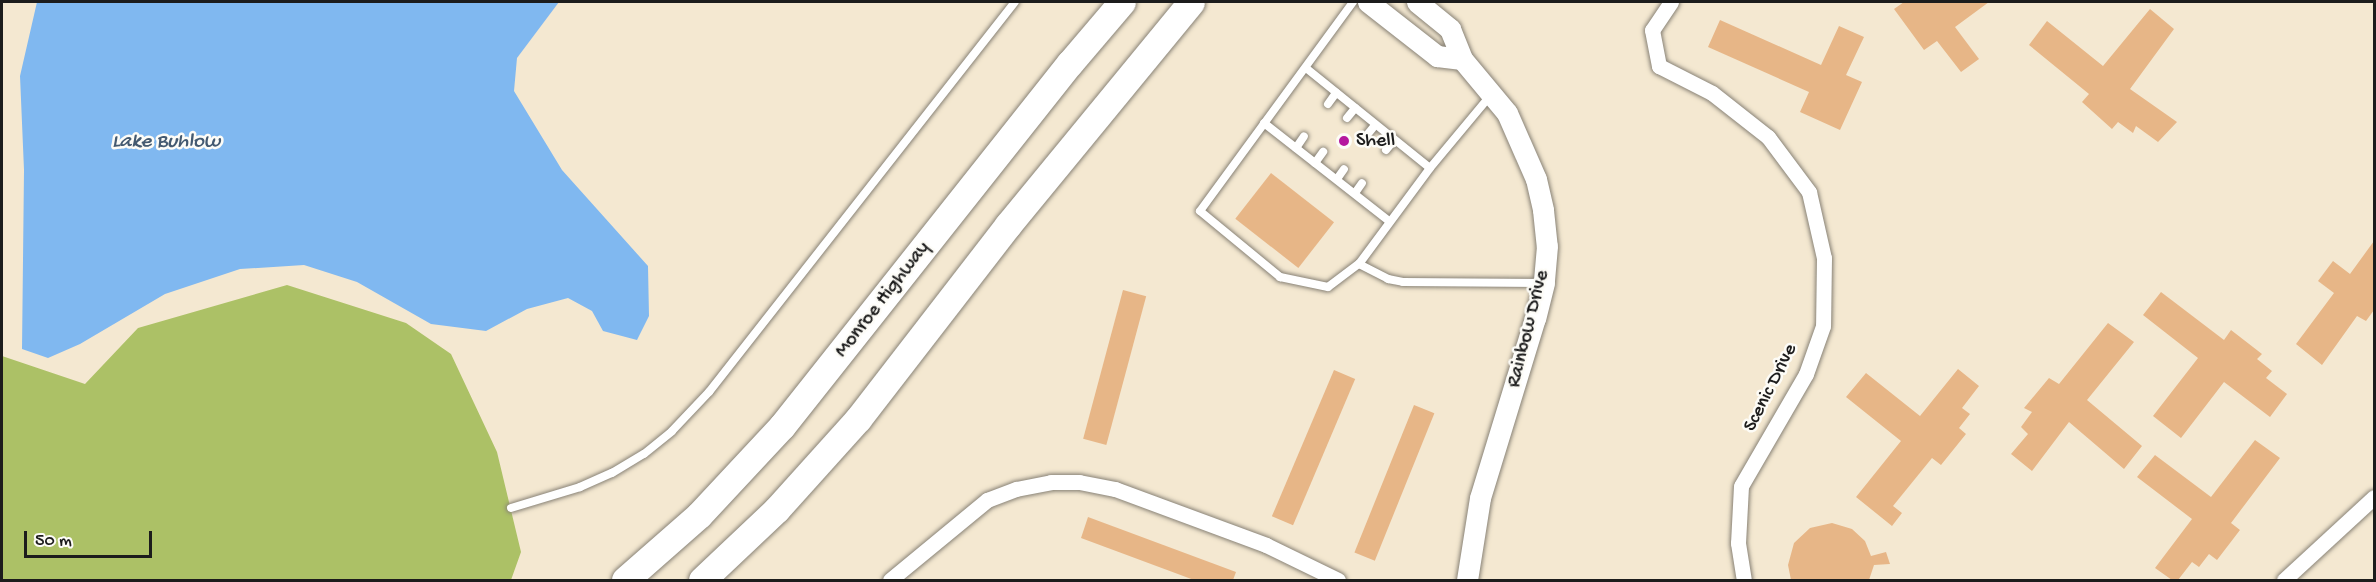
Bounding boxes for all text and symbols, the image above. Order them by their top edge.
place label: Shell [1356,129,1395,153]
water label: Lake Buhlow [112,130,220,156]
marker: Shell [1337,134,1351,148]
street label: Monroe Highway [830,237,936,363]
street label: Rainbow Drive [1503,268,1555,390]
street label: Scenic Drive [1739,340,1803,436]
scale bar [27,519,154,557]
text: 50 m [35,531,72,552]

